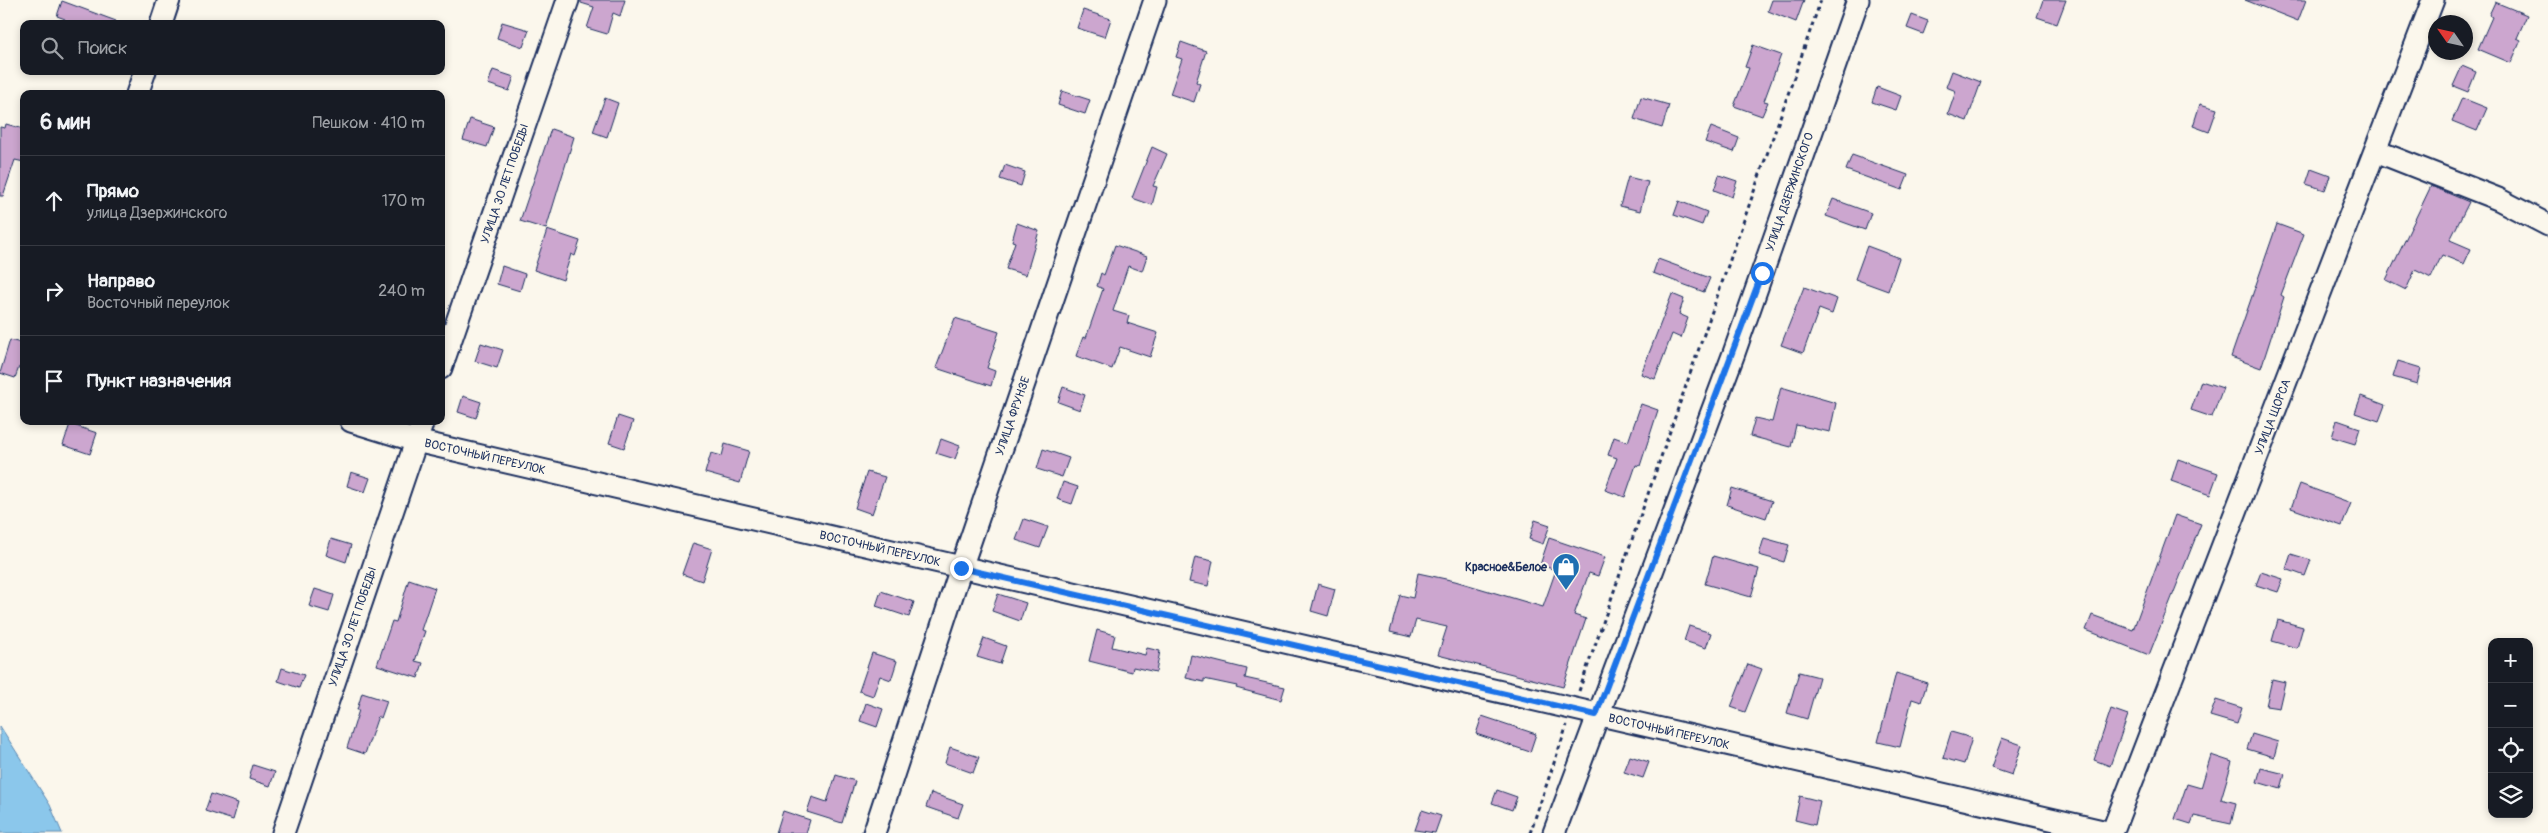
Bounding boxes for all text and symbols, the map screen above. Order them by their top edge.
north arrow [2428,15,2473,60]
search box [20,20,445,75]
icon: search [38,34,66,62]
text: Поиск [78,36,128,60]
text: 6 мин [40,109,90,136]
text: Пешком · 410 m [313,113,425,133]
street label: УЛИЦА 30 ЛЕТ ПОБЕДЫ [478,122,533,245]
street label: УЛИЦА ДЗЕРЖИНСКОГО [1763,130,1817,253]
text: Прямо [87,179,139,203]
icon: ahead [40,187,68,215]
text: 170 m [382,191,425,211]
text: улица Дзержинского [87,203,227,223]
route start [1751,262,1774,285]
text: Направо [87,269,155,293]
icon: right [40,277,68,305]
text: 240 m [378,281,425,301]
text: Восточный переулок [87,293,230,313]
icon: arrive [40,367,68,395]
text: Пункт назначения [87,369,231,393]
street label: УЛИЦА ФРУНЗЕ [992,374,1034,458]
street label: УЛИЦА ЩОРСА [2252,377,2294,457]
street label: ВОСТОЧНЫЙ ПЕРЕУЛОК [423,436,547,478]
street label: ВОСТОЧНЫЙ ПЕРЕУЛОК [818,528,942,570]
shop icon: Красное&Белое [1551,552,1581,591]
route end [950,557,973,580]
place label: Красное&Белое [1465,560,1548,575]
street label: УЛИЦА 30 ЛЕТ ПОБЕДЫ [326,565,381,688]
map controls [2488,638,2533,818]
button: + [2488,638,2533,683]
button: − [2488,683,2533,728]
street label: ВОСТОЧНЫЙ ПЕРЕУЛОК [1607,711,1731,753]
button: locate [2488,728,2533,773]
button: layers [2488,773,2533,818]

